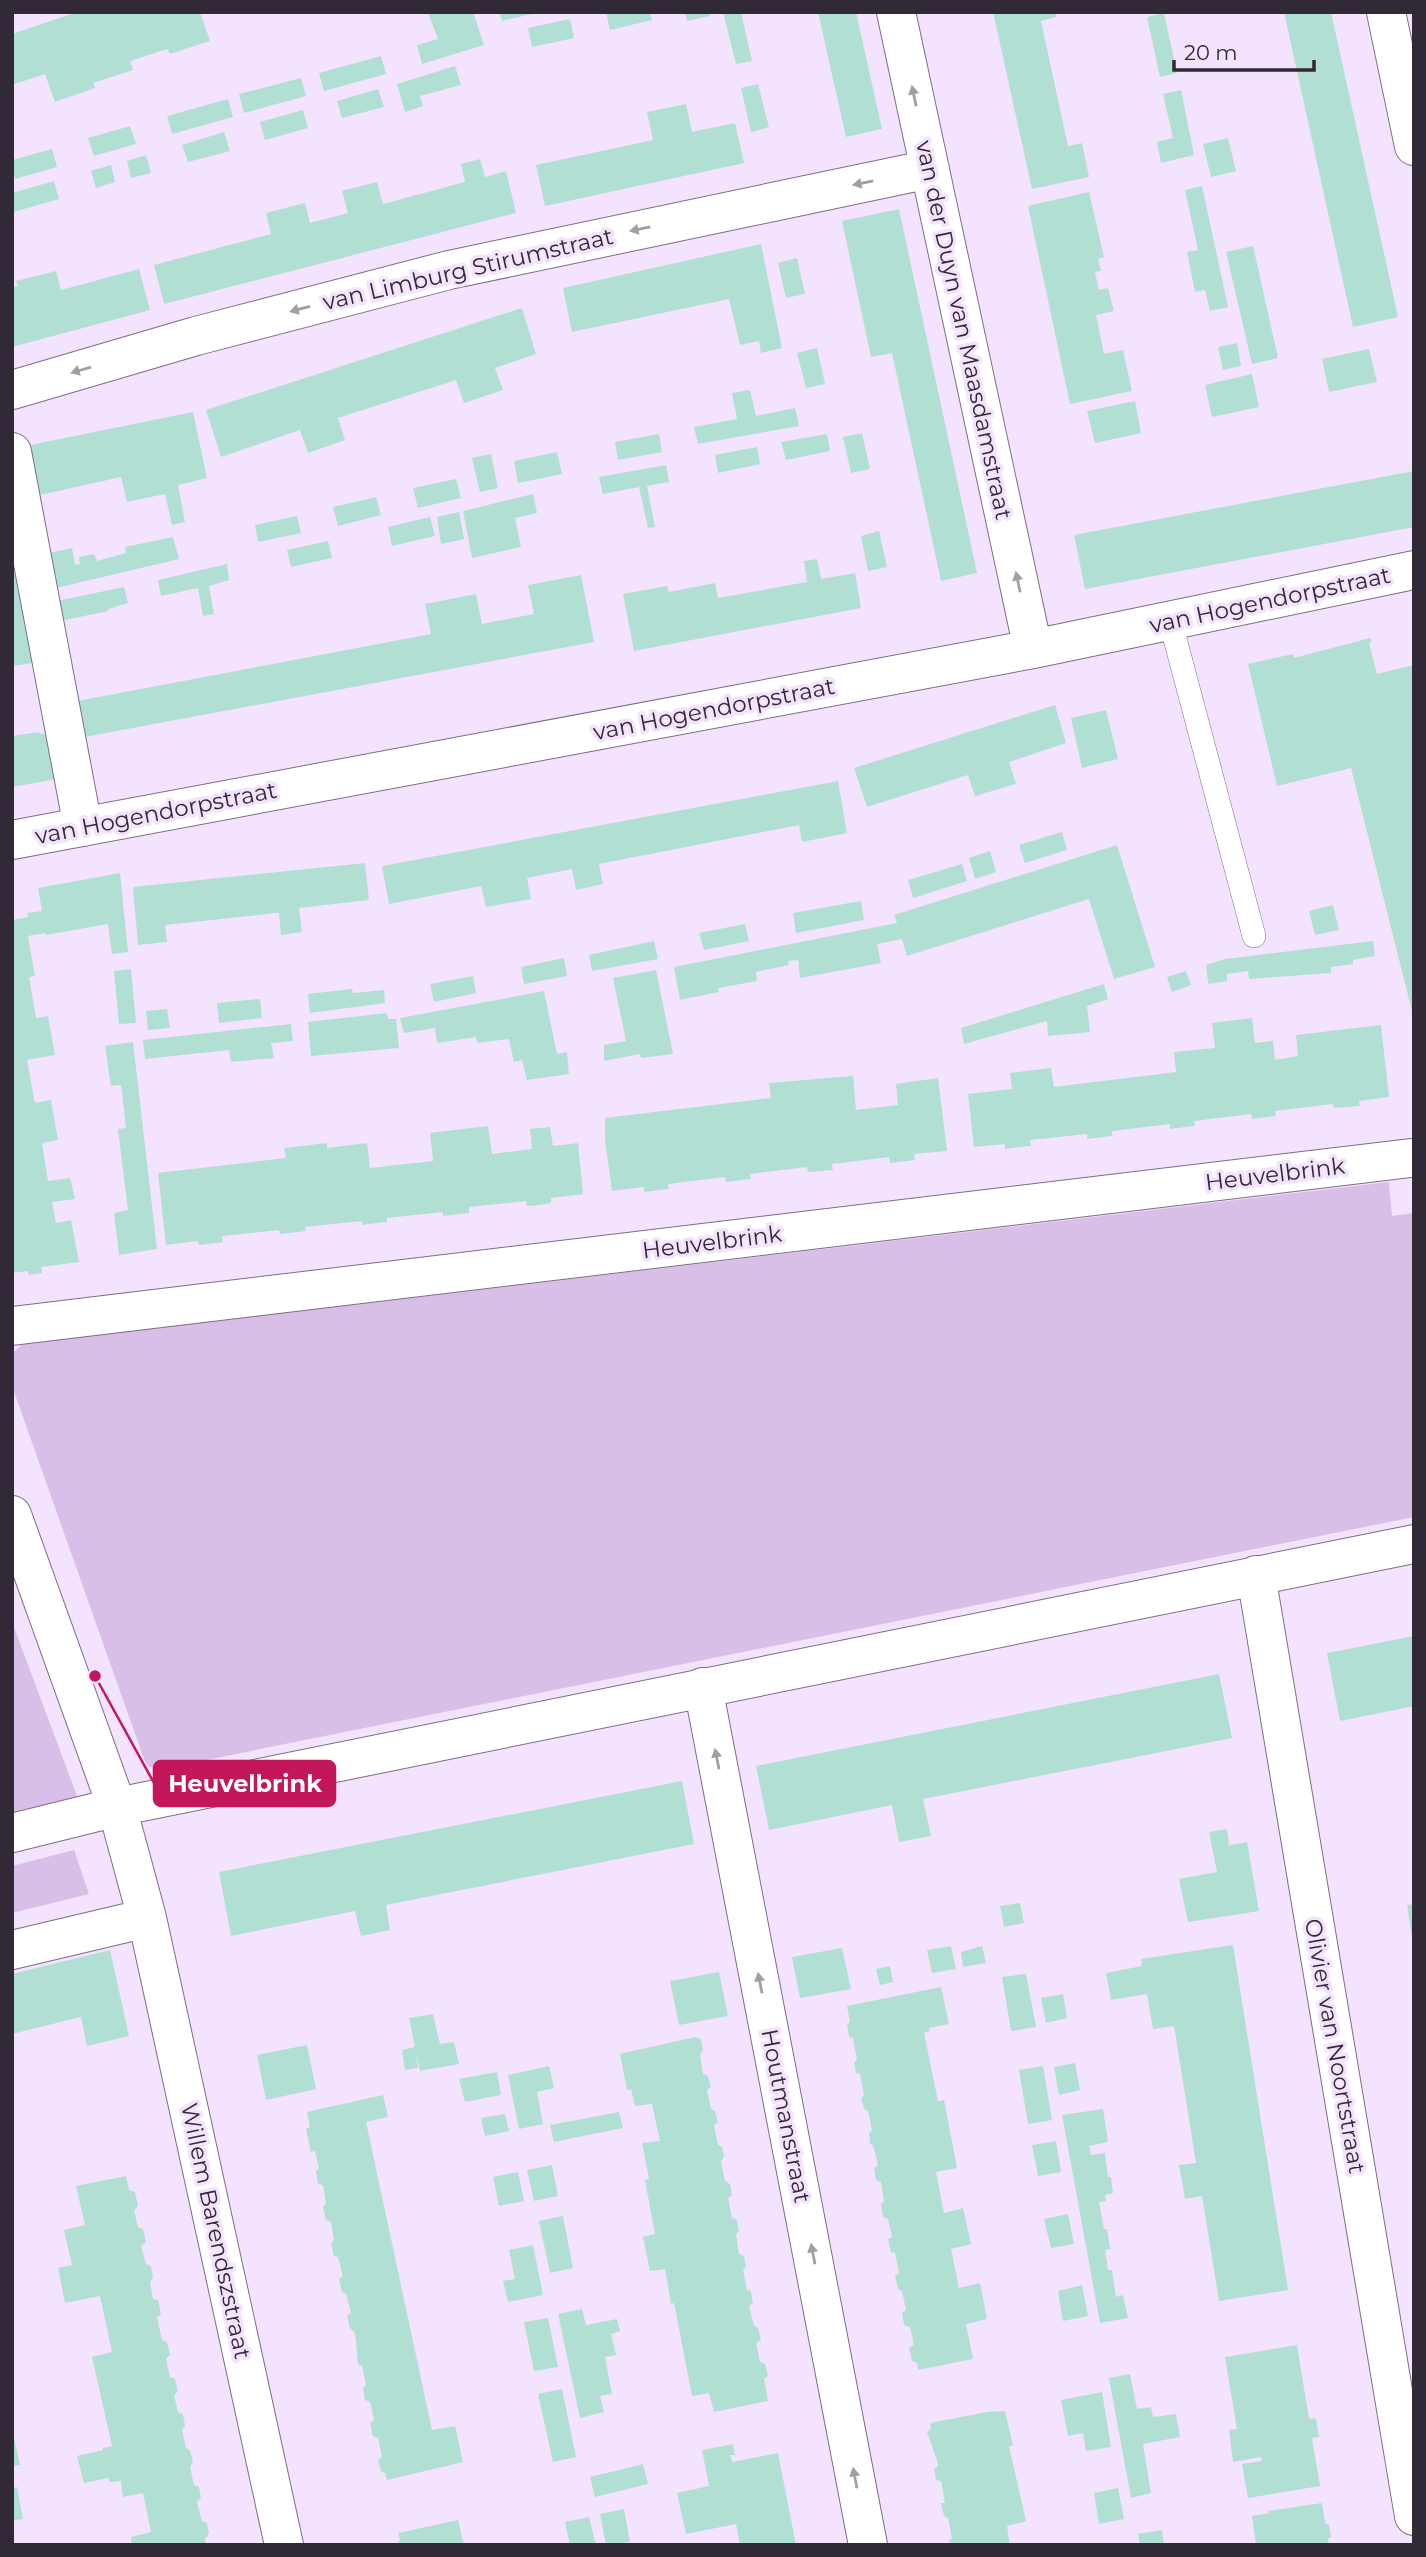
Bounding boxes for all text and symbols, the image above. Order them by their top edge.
scale bar [1174,28,1314,72]
text: 20 m [1184,40,1238,65]
one-way arrow [909,85,920,107]
street label: van der Duyn van Maasdamstraat [910,138,1018,522]
one-way arrow [852,177,874,188]
street label: van Limburg Stirumstraat [320,222,616,316]
one-way arrow [629,223,651,234]
one-way arrow [289,304,311,315]
one-way arrow [70,366,91,376]
street label: van Hogendorpstraat [1147,561,1393,639]
one-way arrow [1013,571,1024,593]
street label: van Hogendorpstraat [591,672,837,746]
street label: van Hogendorpstraat [33,776,279,850]
street label: Heuvelbrink [1204,1152,1347,1196]
street label: Heuvelbrink [641,1220,784,1264]
one-way arrow [712,1748,723,1770]
callout: Heuvelbrink [154,1761,335,1806]
text: Heuvelbrink [168,1769,322,1798]
street label: Olivier van Noortstraat [1299,1916,1371,2176]
one-way arrow [755,1972,766,1994]
street label: Houtmanstraat [755,2027,817,2205]
street label: Willem Barendszstraat [175,2100,257,2362]
one-way arrow [807,2243,818,2265]
one-way arrow [850,2467,861,2489]

